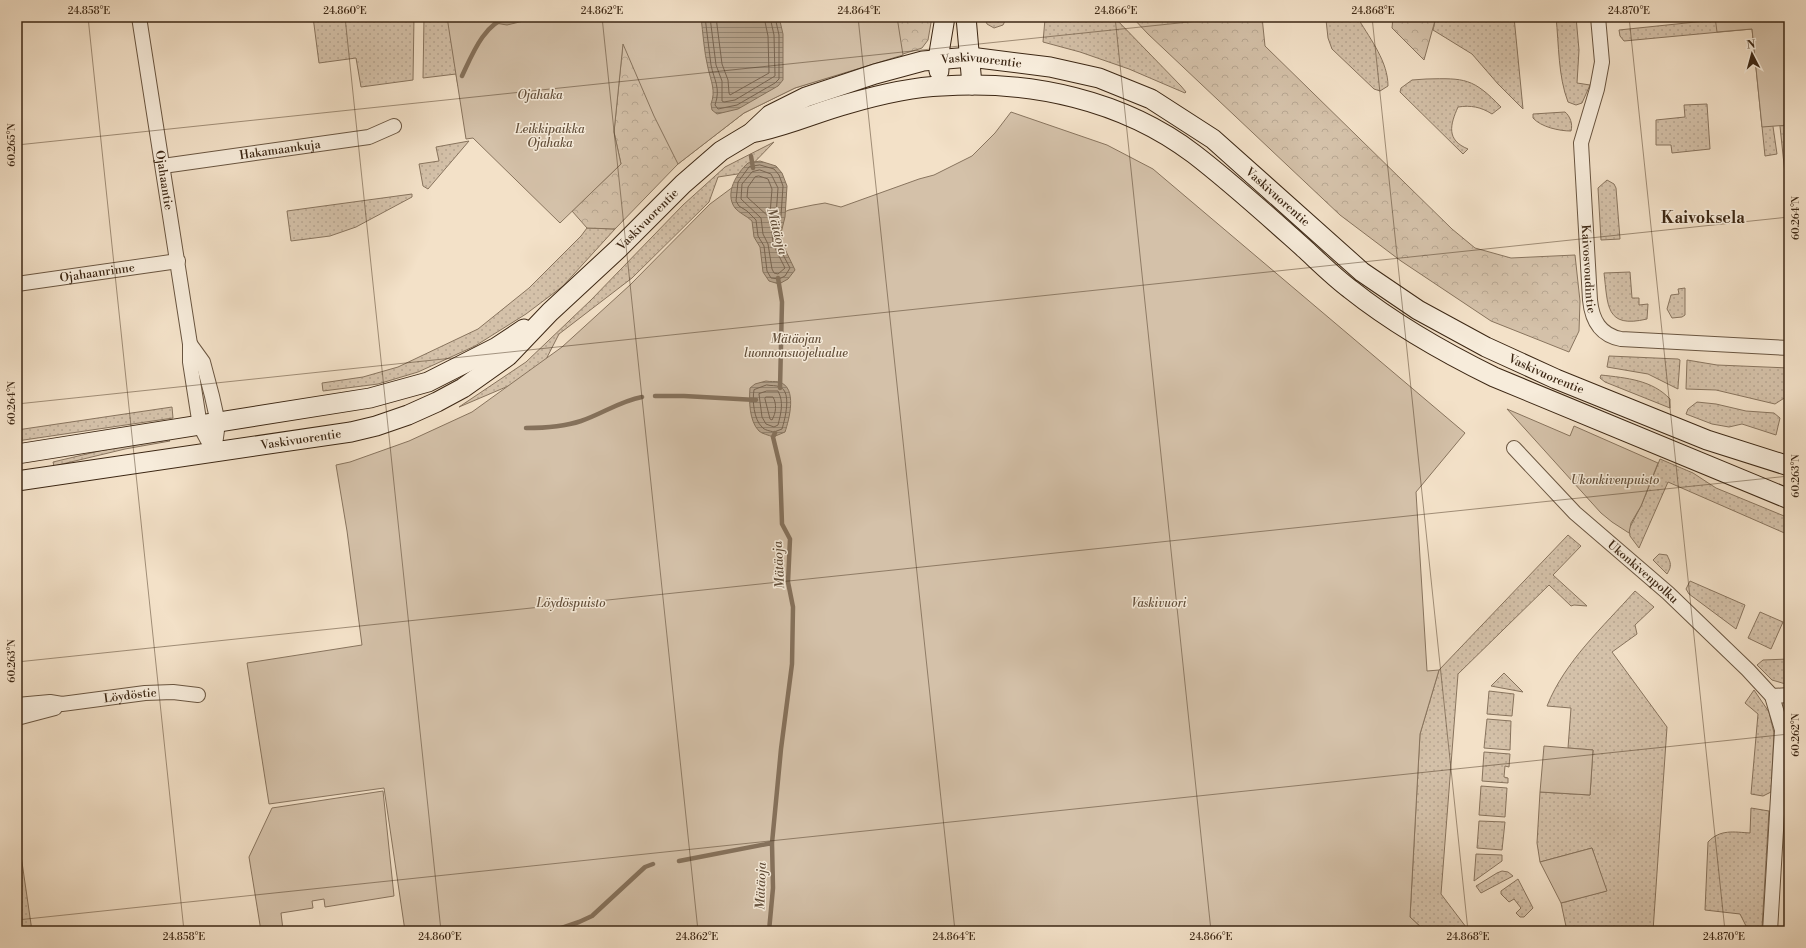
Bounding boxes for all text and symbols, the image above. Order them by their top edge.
text: 24.858°E [68,5,110,17]
text: 24.860°E [323,5,367,17]
text: 24.862°E [581,5,623,17]
text: 24.864°E [838,5,881,17]
text: 24.866°E [1095,5,1137,17]
text: 24.868°E [1352,5,1395,17]
text: 24.870°E [1608,5,1650,17]
north arrow [1732,34,1772,74]
text: N [1746,38,1756,52]
street label: Vaskivuorentie [939,50,1023,71]
park label: Ojahaka [517,88,563,103]
park label: Leikkipaikka Ojahaka [514,122,585,151]
text: 60.265°N [6,123,18,167]
street label: Hakamaankuja [238,137,322,163]
street label: Ojahaantie [152,149,176,211]
street label: Vaskivuorentie [1241,164,1313,230]
street label: Vaskivuorentie [613,186,682,255]
text: 60.264°N [1790,195,1802,240]
water label: Mätäoja [763,206,791,257]
district label: Kaivoksela [1661,208,1745,228]
street label: Kaivosvoudintie [1578,224,1599,315]
street label: Ojahaanrinne [59,260,136,286]
park label: Mätäojan luonnonsuojelualue [744,332,848,361]
street label: Vaskivuorentie [1505,351,1586,398]
text: 60.264°N [6,380,18,425]
street label: Vaskivuorentie [259,427,342,453]
text: 60.263°N [1790,454,1802,498]
park label: Ukonkivenpuisto [1571,473,1659,488]
street label: Ukonkivenpolku [1604,537,1681,607]
water label: Mätäoja [770,540,788,589]
park label: Löydöspuisto [535,596,606,611]
park label: Vaskivuori [1131,596,1187,611]
text: 60.263°N [6,639,18,683]
street label: Löydöstie [103,686,157,706]
text: 60.262°N [1790,713,1802,757]
water label: Mätäoja [752,861,770,910]
text: 24.858°E [163,931,205,943]
text: 24.860°E [418,931,462,943]
text: 24.862°E [676,931,718,943]
text: 24.864°E [933,931,976,943]
text: 24.866°E [1190,931,1232,943]
text: 24.868°E [1447,931,1490,943]
text: 24.870°E [1703,931,1745,943]

